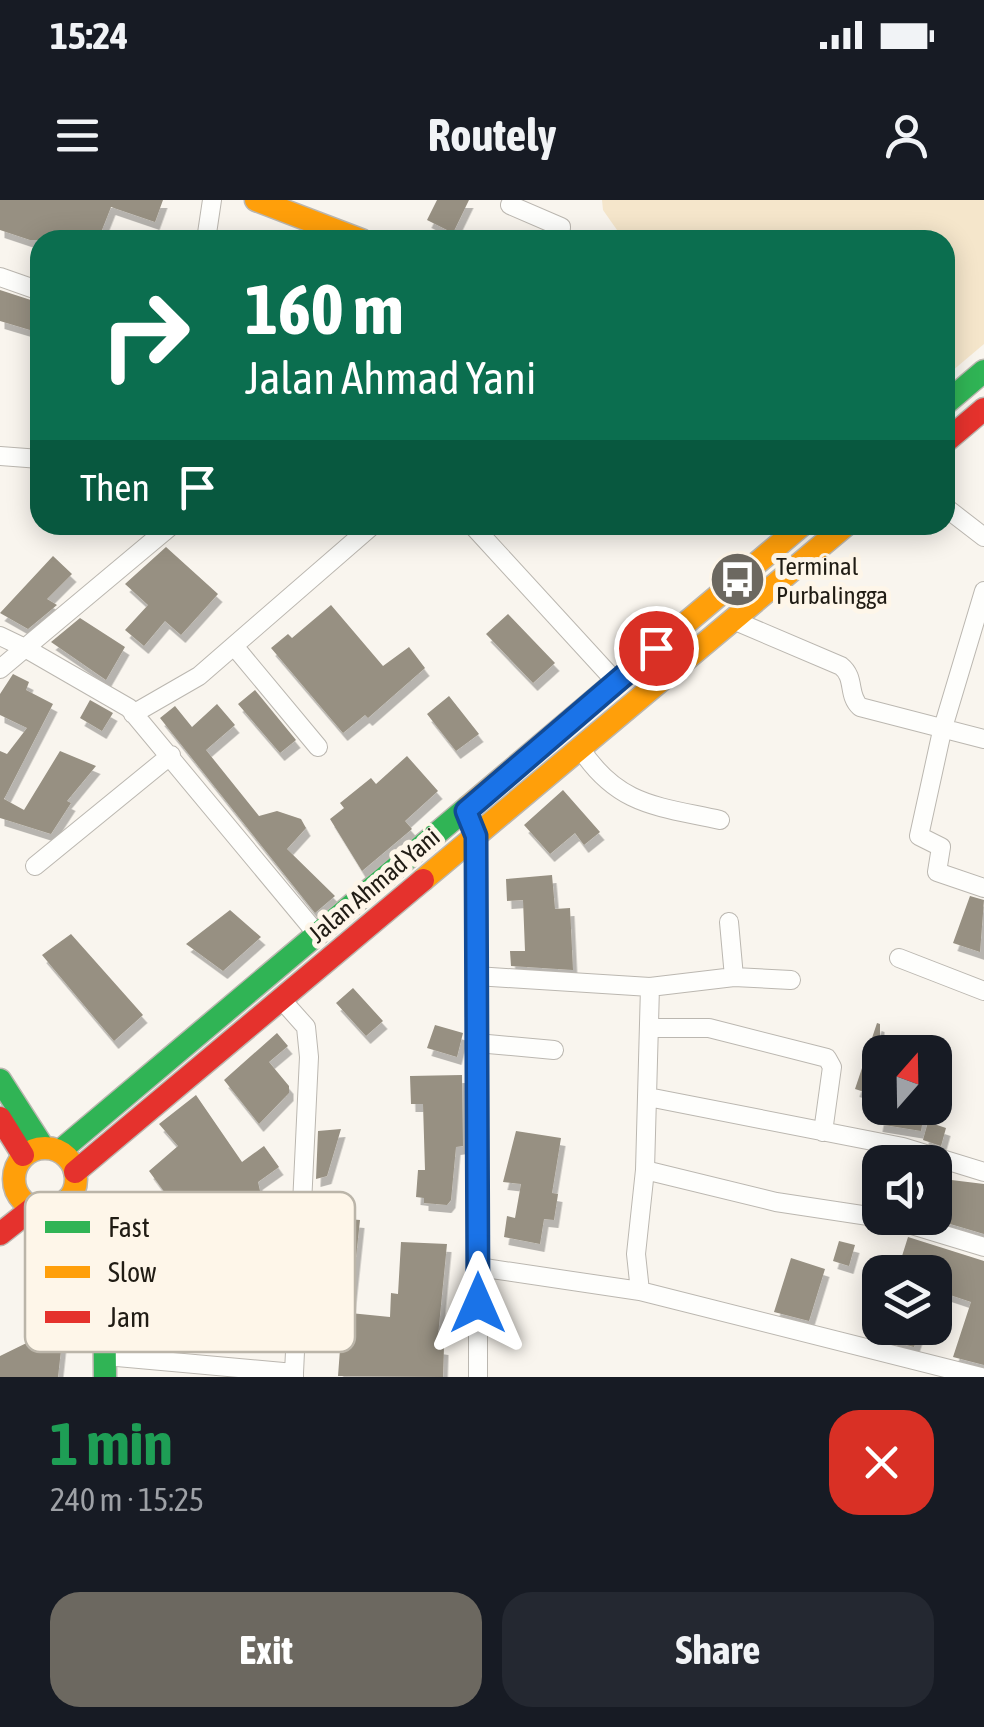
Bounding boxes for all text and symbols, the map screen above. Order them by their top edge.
text: 15:24 [50,14,128,57]
icon: menu [50,108,105,163]
icon: person [879,108,934,163]
text: Routely [428,109,556,161]
text: 160 m [245,269,404,349]
icon: right [80,270,210,400]
text: Jalan Ahmad Yani [245,352,536,404]
icon: arrive [170,460,225,515]
text: Then [80,466,150,509]
bus stop icon: Terminal Purbalingga [707,550,767,610]
place label: Terminal Purbalingga [776,552,888,609]
pin [614,606,699,691]
icon: arrive [629,621,684,676]
street label: Jalan Ahmad Yani [303,822,445,948]
north arrow [862,1035,952,1125]
map controls [862,1035,952,1345]
button: sound [862,1145,952,1235]
legend [25,1192,355,1352]
text: Fast [108,1211,150,1243]
position arrow [426,1251,530,1355]
button: layers [862,1255,952,1345]
text: Slow [108,1256,157,1288]
text: Jam [108,1301,150,1333]
text: 1 min [50,1409,173,1478]
button: close [829,1410,934,1515]
text: 240 m · 15:25 [50,1481,204,1518]
button: Exit [50,1592,482,1707]
button: Share [502,1592,934,1707]

